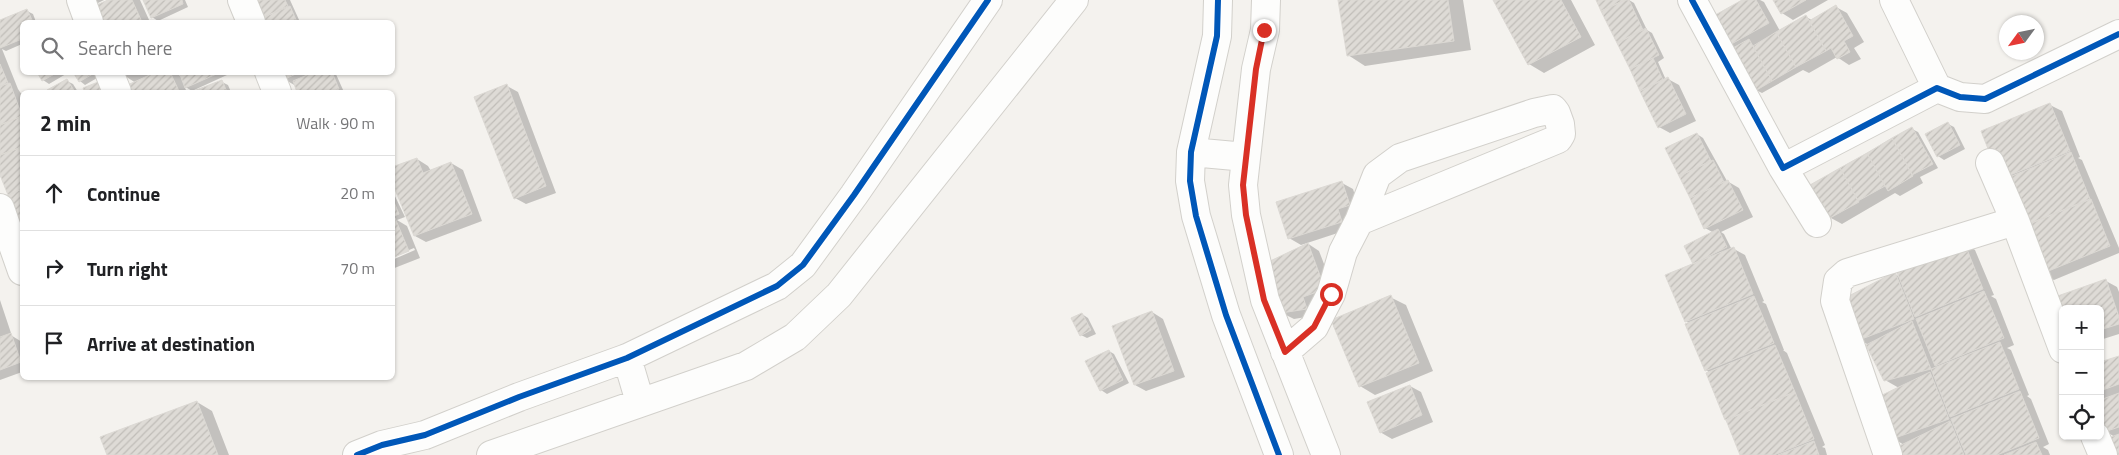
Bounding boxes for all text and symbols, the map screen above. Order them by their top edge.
north arrow [1999,15,2044,60]
route end [1253,19,1276,42]
search box [20,20,395,75]
text: Search here [78,33,172,62]
icon: search [38,34,66,62]
text: 2 min [40,107,91,139]
text: Walk · 90 m [296,111,375,135]
icon: ahead [40,179,68,207]
text: Continue [87,179,160,208]
text: 20 m [340,181,375,205]
icon: right [40,254,68,282]
text: Turn right [87,254,168,283]
text: 70 m [340,256,375,280]
route start [1320,283,1343,306]
map controls [2059,305,2104,440]
button: + [2059,305,2104,350]
icon: arrive [40,329,68,357]
text: Arrive at destination [87,329,255,358]
button: − [2059,350,2104,395]
button: locate [2059,395,2104,440]

